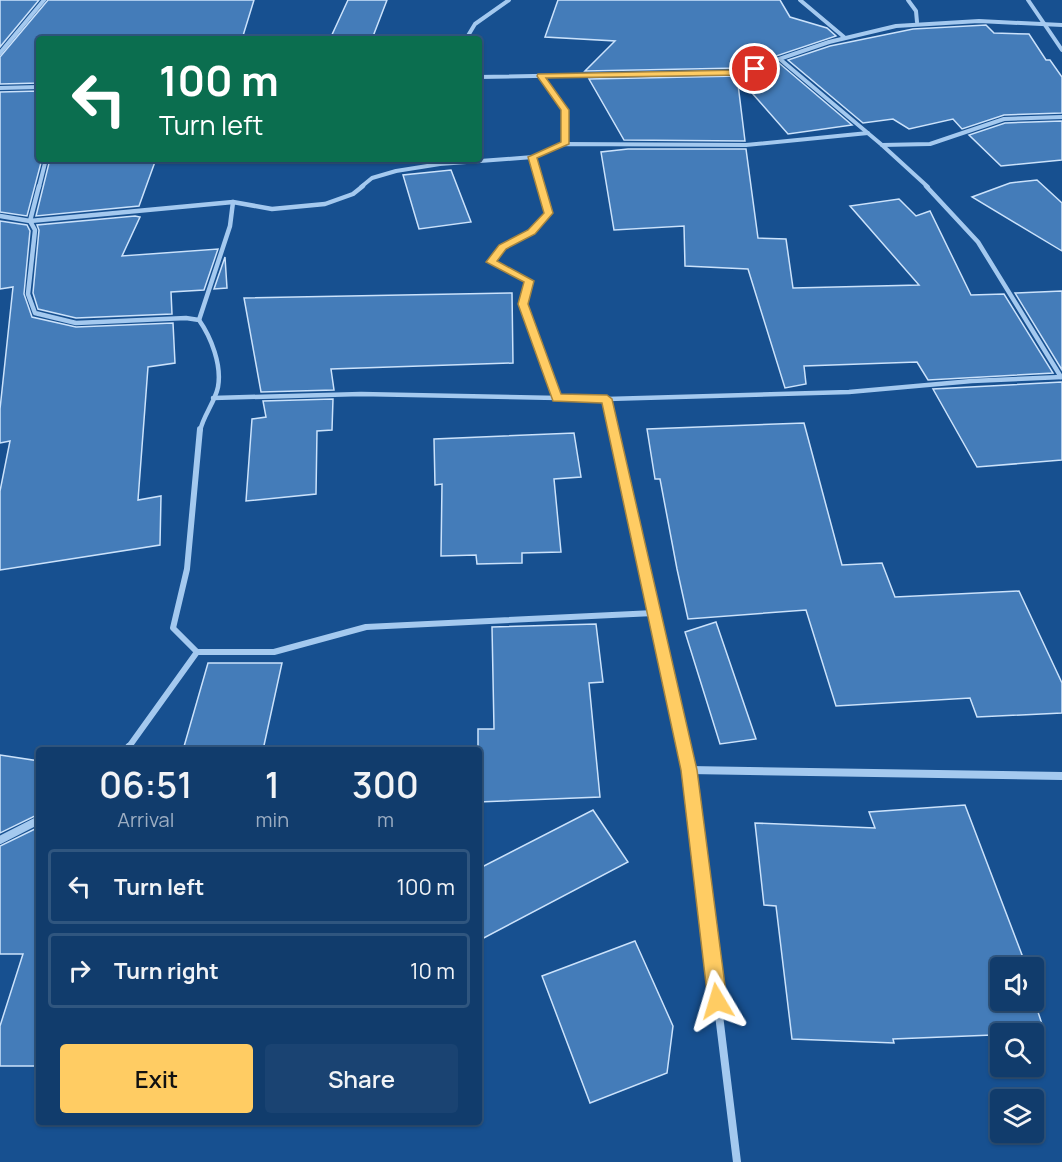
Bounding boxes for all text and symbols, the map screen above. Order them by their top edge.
pin [729,43,780,94]
text: 100 m [159,51,279,109]
icon: arrive [738,52,771,85]
icon: left [60,60,138,138]
text: Turn left [159,106,263,143]
text: 06:51 [99,760,193,809]
text: 1 [265,760,280,809]
text: 300 [352,760,419,809]
text: Arrival [117,806,174,833]
text: min [256,806,289,833]
text: m [377,806,394,833]
icon: left [63,870,96,903]
text: Turn left [114,872,204,902]
text: 100 m [397,872,455,902]
icon: right [63,954,96,987]
text: Turn right [114,956,219,986]
text: 10 m [410,956,455,986]
map controls [990,957,1044,1143]
button: sound [990,957,1044,1011]
position arrow [685,969,749,1033]
button: search [990,1023,1044,1077]
button: Exit [60,1044,253,1113]
button: Share [265,1044,458,1113]
button: layers [990,1089,1044,1143]

